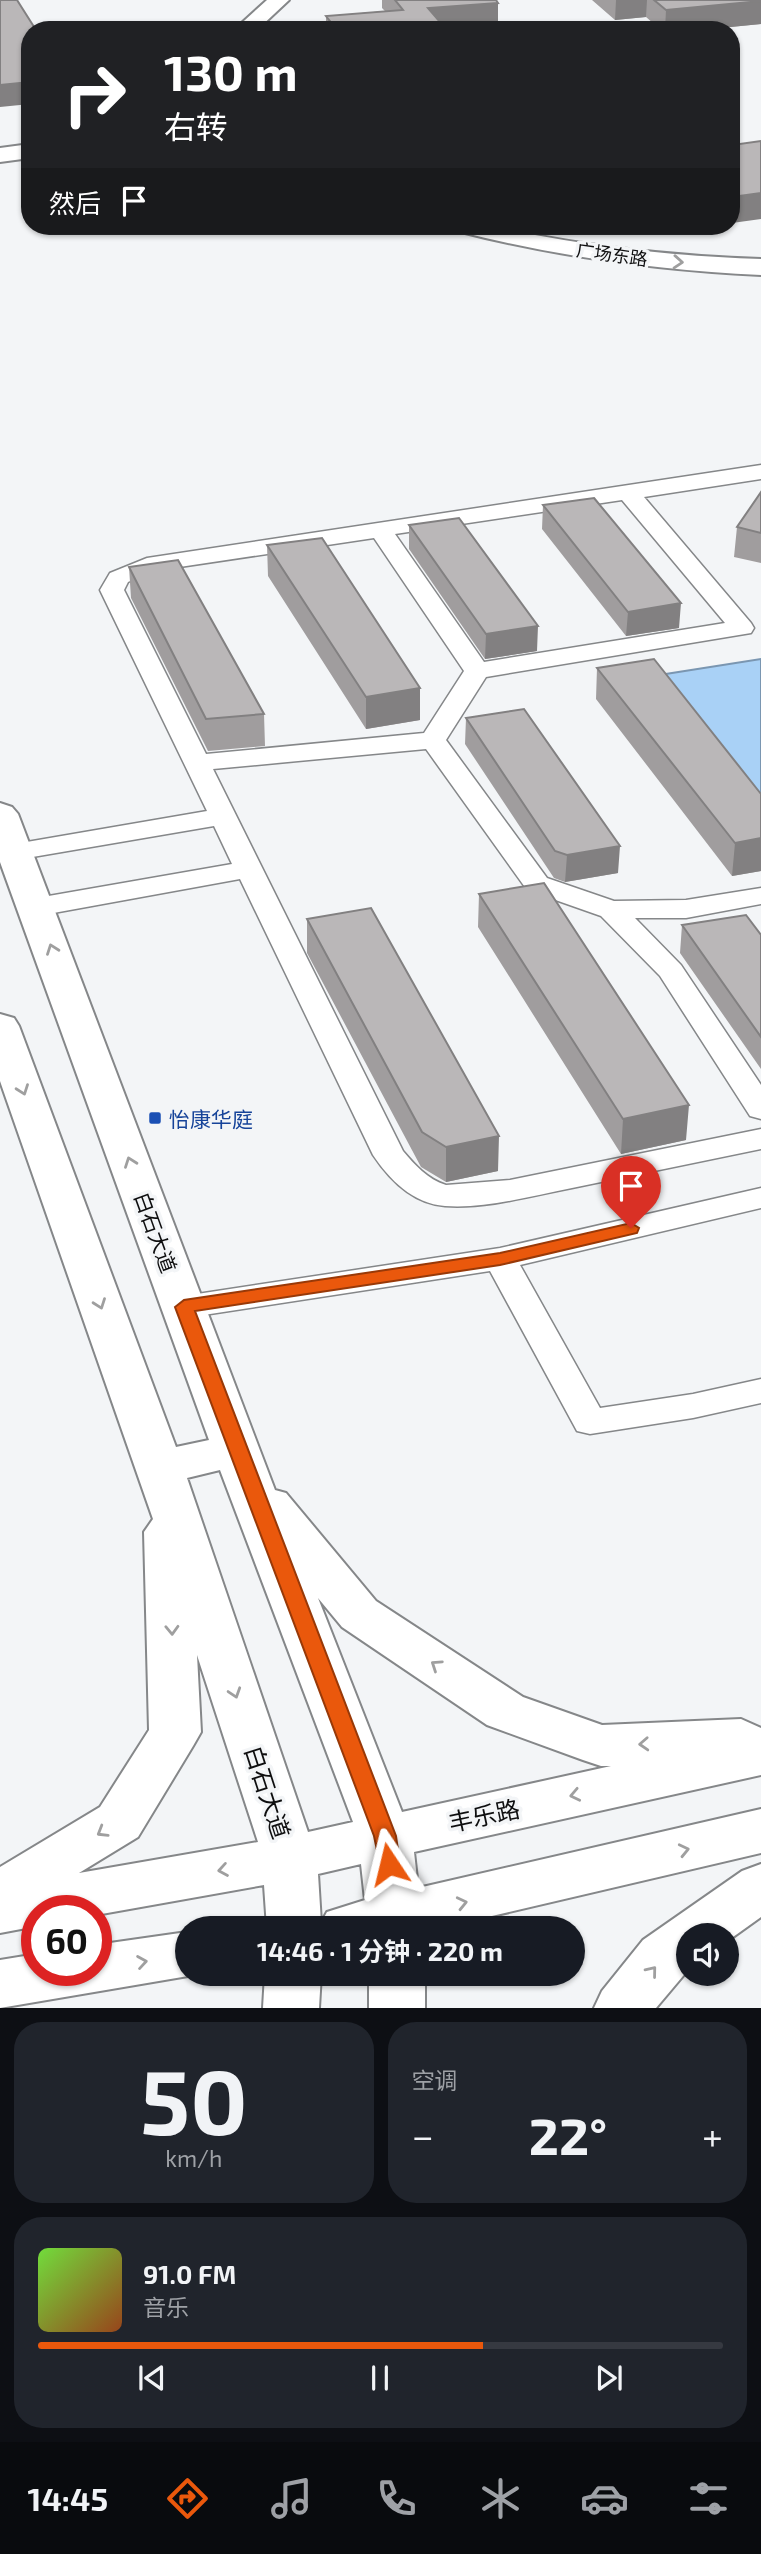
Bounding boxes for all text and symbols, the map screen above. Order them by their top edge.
text: 130 m [164,42,298,101]
icon: right [49,49,140,140]
text: 右转 [164,107,228,145]
icon: arrive [115,182,153,220]
text: 然后 [49,187,101,218]
street label: 广场东路 [575,238,649,270]
one-way arrow [672,254,683,269]
one-way arrow [46,943,60,955]
one-way arrow [15,1084,29,1096]
place label: 怡康华庭 [169,1106,253,1131]
marker: 怡康华庭 [147,1110,163,1126]
pin [601,1156,661,1228]
one-way arrow [125,1157,139,1169]
icon: arrive [612,1167,650,1205]
street label: 白石大道 [130,1188,182,1276]
one-way arrow [92,1298,106,1310]
one-way arrow [164,1625,179,1636]
one-way arrow [431,1661,444,1674]
one-way arrow [227,1686,241,1698]
one-way arrow [638,1736,649,1751]
street label: 白石大道 [239,1742,297,1842]
one-way arrow [569,1786,581,1801]
street label: 丰乐路 [446,1793,522,1837]
one-way arrow [97,1824,110,1837]
position arrow [352,1827,426,1901]
one-way arrow [678,1844,690,1858]
one-way arrow [217,1862,229,1877]
speed limit sign: 60 [21,1895,112,1986]
one-way arrow [456,1897,468,1911]
map controls [676,1923,739,1986]
button: sound [676,1923,739,1986]
text: 14:46 · 1 分钟 · 220 m [257,1935,503,1966]
one-way arrow [136,1955,148,1970]
one-way arrow [644,1966,656,1979]
text: 50 [140,2044,248,2153]
text: 空调 [412,2066,458,2094]
text: 22° [529,2103,607,2165]
text: − [412,2112,434,2158]
text: + [702,2112,723,2158]
text: km/h [165,2144,222,2172]
text: 91.0 FM [143,2258,236,2289]
text: 音乐 [143,2293,189,2321]
icon: previous [133,2359,171,2397]
icon: pause [361,2359,399,2397]
icon: next [590,2359,628,2397]
icon: directions [163,2474,212,2523]
icon: music [267,2474,316,2523]
icon: phone [372,2474,421,2523]
icon: climate [476,2474,525,2523]
icon: car [580,2474,629,2523]
icon: filters [684,2474,733,2523]
text: 14:45 [28,2479,108,2517]

